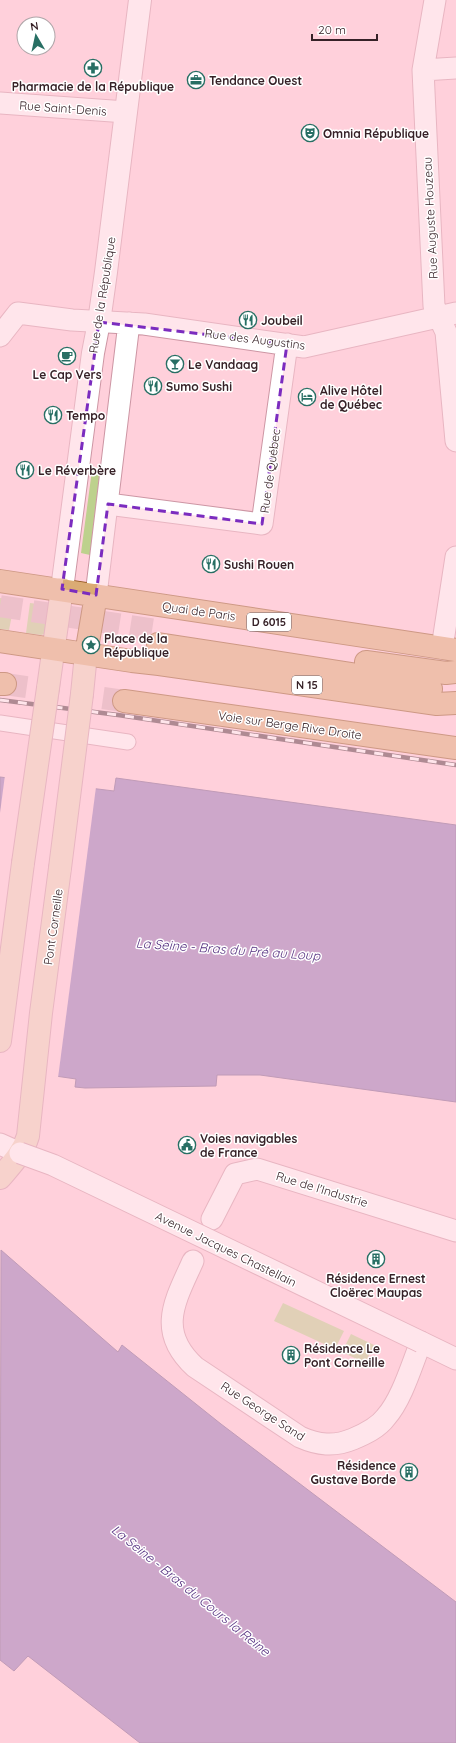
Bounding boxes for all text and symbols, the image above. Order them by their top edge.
north arrow [16,16,56,56]
scale bar [312,16,377,42]
text: N [29,19,40,34]
text: 20 m [318,22,346,37]
pharmacy icon: Pharmacie de la République [83,58,103,78]
office icon: Tendance Ouest [186,70,206,90]
place label: Tendance Ouest [209,73,302,88]
place label: Pharmacie de la République [12,79,174,94]
street label: Rue Saint-Denis [19,97,108,119]
theatre icon: Omnia République [300,123,320,143]
place label: Omnia République [323,126,429,141]
street label: Rue Auguste Houzeau [419,157,441,279]
street label: Rue de la République [85,235,119,354]
restaurant icon: Joubeil [238,310,258,330]
place label: Joubeil [261,313,303,328]
street label: Rue des Augustins [204,325,306,353]
cafe icon: Le Cap Vers [57,346,77,366]
bar icon: Le Vandaag [165,354,185,374]
place label: Le Vandaag [188,357,258,372]
place label: Le Cap Vers [32,367,102,382]
restaurant icon: Sumo Sushi [143,376,163,396]
place label: Sumo Sushi [166,379,232,394]
place label: Alive Hôtel de Québec [320,383,382,412]
hotel icon: Alive Hôtel de Québec [297,387,317,407]
restaurant icon: Tempo [43,405,63,425]
place label: Tempo [66,408,106,423]
street label: Rue de Québec [257,428,283,514]
restaurant icon: Le Réverbère [15,460,35,480]
place label: Le Réverbère [38,463,116,478]
restaurant icon: Sushi Rouen [201,554,221,574]
place label: Sushi Rouen [224,557,294,572]
street label: Quai de Paris [161,598,237,624]
road number: D 6015 [247,613,291,631]
place label: Place de la République [104,631,169,660]
place icon: Place de la République [81,635,101,655]
road number: N 15 [292,676,322,694]
street label: Voie sur Berge Rive Droite [217,707,363,743]
street label: Pont Corneille [40,888,66,966]
water label: La Seine - Bras du Pré au Loup [135,935,322,964]
place label: Voies navigables de France [200,1131,297,1160]
public building icon: Voies navigables de France [177,1135,197,1155]
street label: Rue de l'Industrie [274,1168,370,1210]
street label: Avenue Jacques Chastellain [153,1208,299,1290]
building icon: Résidence Ernest Cloërec Maupas [366,1249,386,1269]
place label: Résidence Ernest Cloërec Maupas [326,1271,426,1300]
place label: Résidence Le Pont Corneille [304,1341,385,1370]
building icon: Résidence Le Pont Corneille [281,1345,301,1365]
street label: Rue George Sand [218,1378,308,1444]
place label: Résidence Gustave Borde [310,1458,396,1487]
building icon: Résidence Gustave Borde [399,1462,419,1482]
water label: La Seine - Bras du Cours la Reine [109,1521,274,1659]

